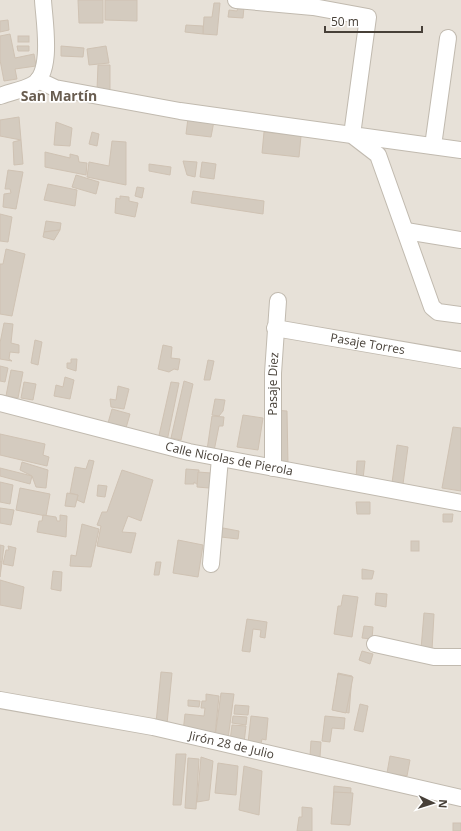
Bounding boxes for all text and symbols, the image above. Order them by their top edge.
scale bar [325,8,422,34]
text: 50 m [331,13,359,30]
district label: San Martín [21,86,97,105]
street label: Pasaje Torres [329,329,407,358]
street label: Pasaje Diez [264,351,282,416]
street label: Calle Nicolas de Pierola [164,437,295,479]
street label: Jirón 28 de Julio [186,726,276,763]
north arrow [413,783,453,823]
text: N [436,799,451,809]

